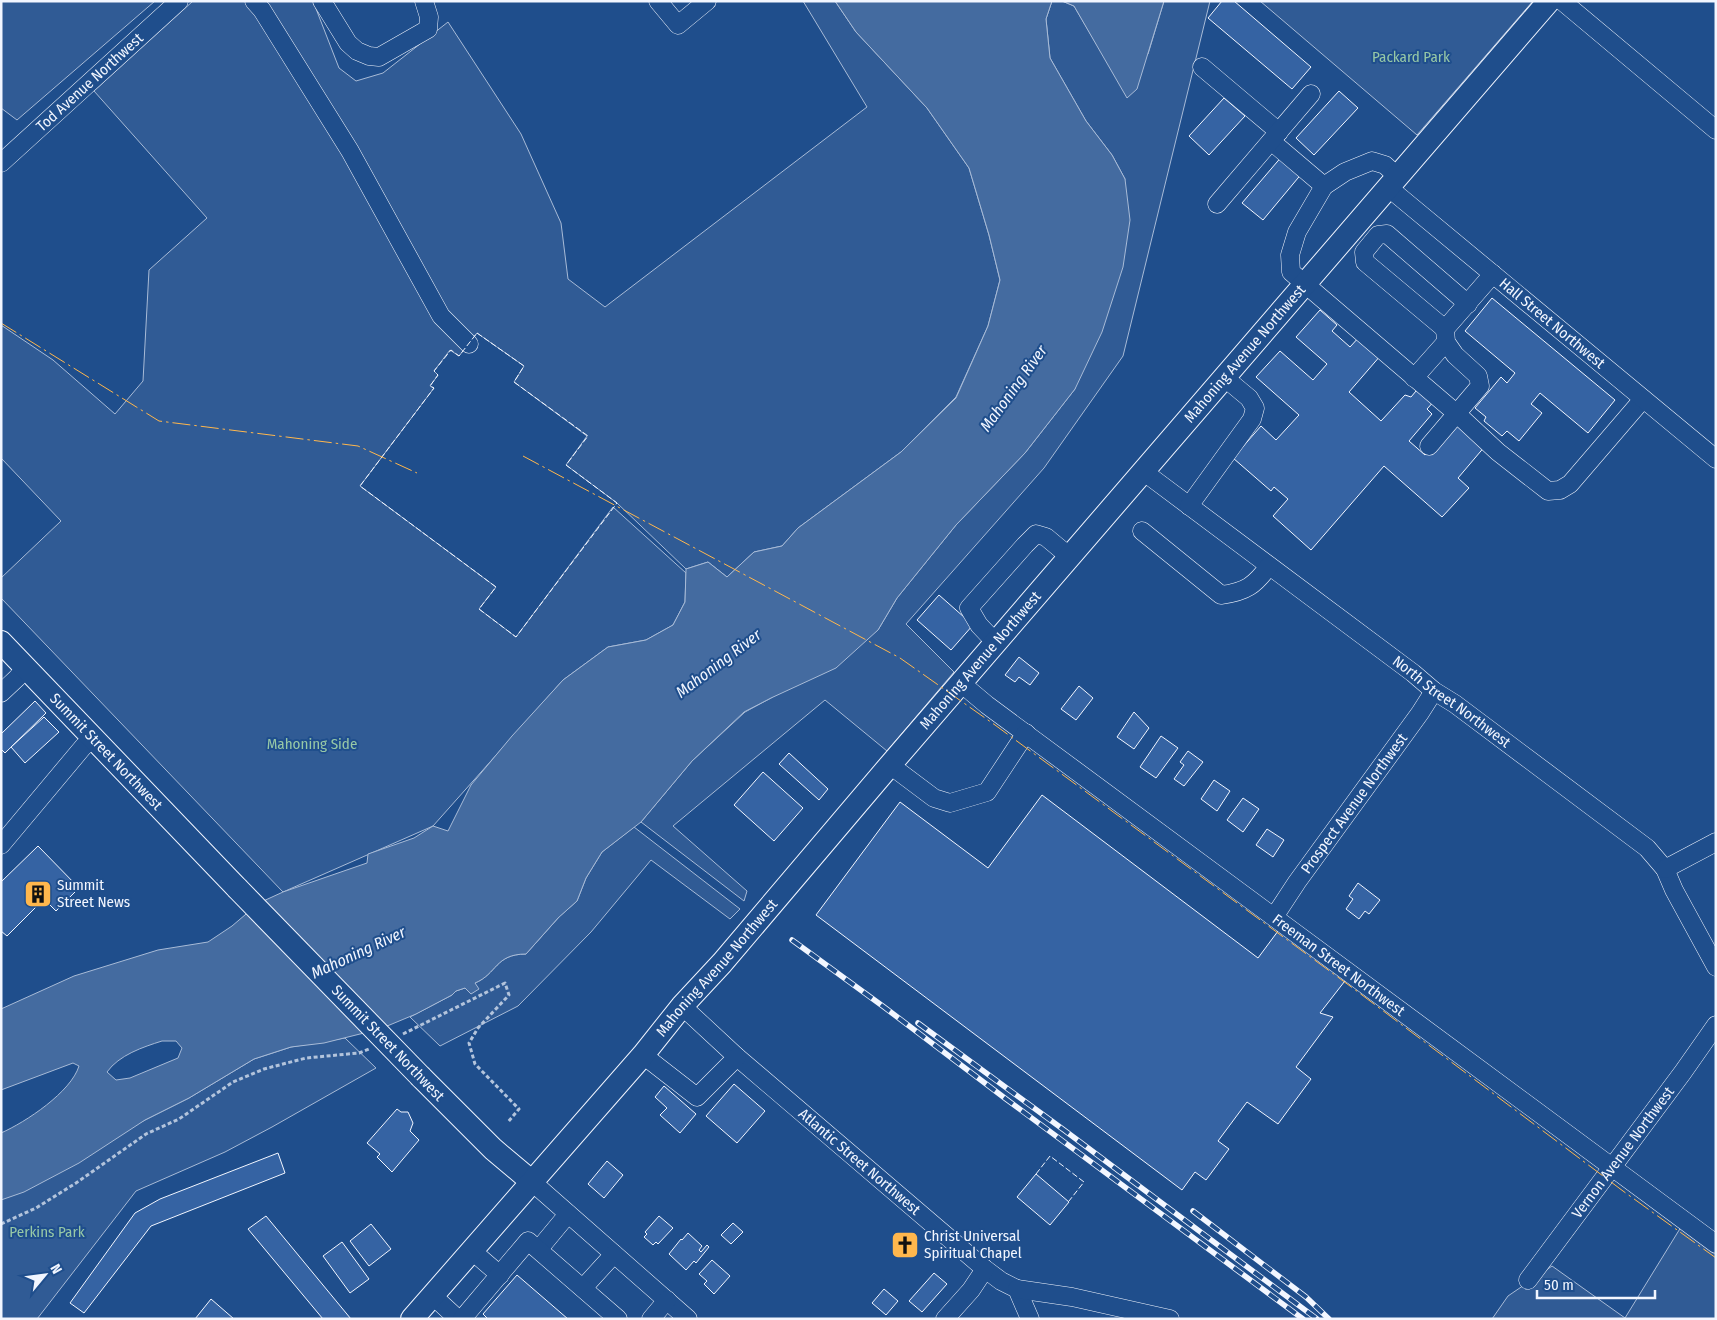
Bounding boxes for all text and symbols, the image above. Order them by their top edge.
street label: Tod Avenue Northwest [33,29,147,135]
park label: Packard Park [1372,48,1450,66]
street label: Hall Street Northwest [1496,274,1609,372]
street label: Mahoning Avenue Northwest [1180,281,1309,426]
water label: Mahoning River [976,341,1051,435]
street label: Mahoning Avenue Northwest [916,588,1045,733]
water label: Mahoning River [672,625,765,702]
street label: North Street Northwest [1389,652,1514,752]
street label: Summit Street Northwest [46,690,166,814]
street label: Prospect Avenue Northwest [1297,730,1411,877]
park label: Mahoning Side [267,735,357,753]
place label: Summit Street News [57,876,130,911]
building icon: Summit Street News [23,879,53,909]
street label: Mahoning Avenue Northwest [652,895,781,1040]
street label: Freeman Street Northwest [1269,910,1408,1020]
water label: Mahoning River [308,922,409,983]
street label: Summit Street Northwest [328,981,448,1105]
street label: Vernon Avenue Northwest [1568,1083,1678,1222]
street label: Atlantic Street Northwest [795,1105,924,1219]
park label: Perkins Park [9,1223,85,1241]
place label: Christ Universal Spiritual Chapel [924,1227,1022,1262]
church icon: Christ Universal Spiritual Chapel [890,1230,920,1260]
north arrow [20,1250,70,1300]
text: N [46,1261,65,1277]
scale bar [1537,1268,1654,1300]
text: 50 m [1544,1276,1574,1294]

